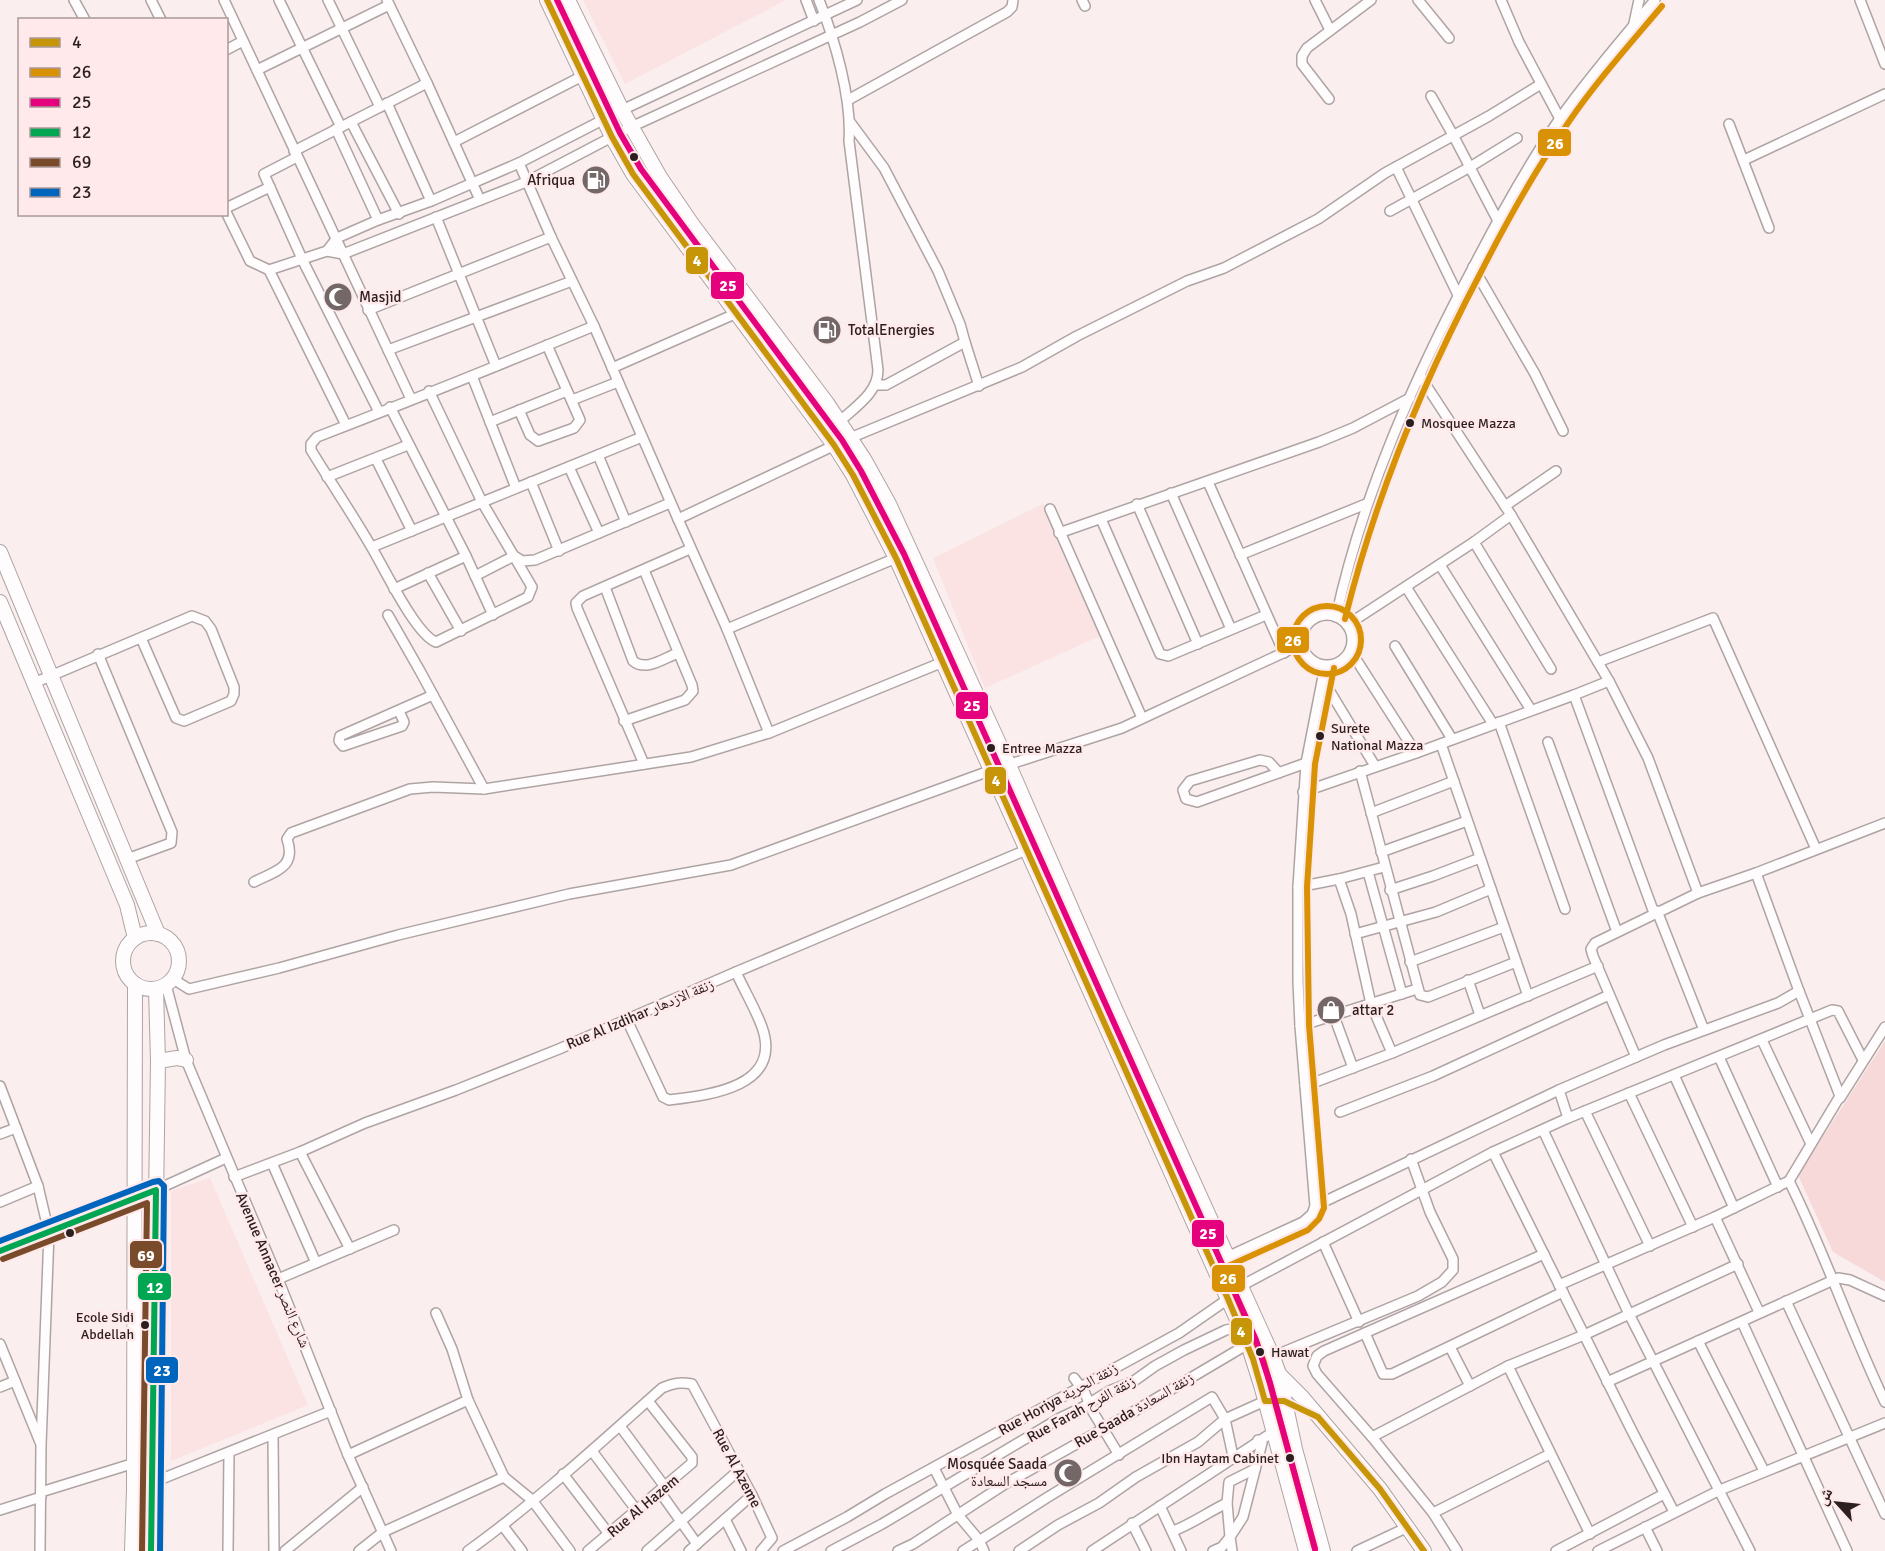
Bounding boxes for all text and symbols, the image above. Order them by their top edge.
legend [18,18,228,216]
text: 4 [72,31,82,53]
text: 26 [72,61,91,83]
text: 25 [72,91,91,113]
text: 12 [72,121,91,143]
line badge: 26 [1537,128,1572,157]
text: 26 [1546,134,1564,154]
text: 69 [72,151,91,173]
unlabelled marker [628,151,640,163]
fuel station icon: Afriqua [580,164,612,196]
place label: Afriqua [527,171,575,189]
text: 23 [72,181,91,203]
line badge: 4 [685,246,709,275]
text: 4 [693,251,702,271]
line badge: 25 [710,271,745,300]
text: 25 [719,276,737,296]
mosque icon: Masjid [322,281,354,313]
place label: Masjid [359,288,402,306]
fuel station icon: TotalEnergies [811,314,843,346]
place label: TotalEnergies [848,321,935,339]
place label: Mosquee Mazza [1421,415,1516,432]
marker: Mosquee Mazza [1404,417,1416,429]
line badge: 26 [1276,626,1310,654]
text: 26 [1284,631,1302,651]
line badge: 25 [955,691,989,720]
text: 25 [963,696,981,716]
place label: Surete National Mazza [1331,720,1423,754]
marker: Surete National Mazza [1314,730,1326,742]
place label: Entree Mazza [1002,740,1082,757]
marker: Entree Mazza [985,742,997,754]
line badge: 4 [984,766,1007,795]
text: 4 [992,771,1001,791]
street label: Rue Al Izdihar زنقة الازدهار [564,975,717,1053]
shop icon: attar 2 [1315,994,1347,1026]
place label: attar 2 [1352,1001,1394,1019]
street label: Avenue Annacer شارع النصر [231,1189,314,1351]
line badge: 25 [1191,1219,1225,1248]
text: 25 [1199,1224,1217,1244]
unlabelled marker [64,1227,76,1239]
line badge: 69 [129,1240,163,1269]
text: 69 [137,1246,155,1266]
line badge: 26 [1211,1264,1246,1293]
text: 26 [1219,1269,1237,1289]
line badge: 12 [137,1272,172,1301]
text: 12 [146,1278,164,1298]
place label: Ecole Sidi Abdellah [76,1309,134,1343]
line badge: 4 [1230,1317,1253,1346]
marker: Ecole Sidi Abdellah [139,1319,151,1331]
text: 4 [1237,1322,1246,1342]
place label: Hawat [1271,1344,1309,1361]
marker: Hawat [1254,1346,1266,1358]
line badge: 23 [145,1356,179,1384]
street label: Rue Horiya زنقة الحرية [995,1359,1121,1439]
text: 23 [153,1361,171,1381]
street label: Rue Saada زنقة السعادة [1071,1368,1197,1452]
street label: Rue Farah زنقة الفرح [1024,1372,1139,1447]
street label: Rue Al Azeme [709,1425,765,1511]
place label: Ibn Haytam Cabinet [1161,1450,1279,1467]
marker: Ibn Haytam Cabinet [1284,1452,1296,1464]
place label: Mosquée Saada مسجد السعادة [947,1455,1047,1490]
mosque icon: Mosquée Saada مسجد السعادة [1052,1457,1084,1489]
street label: Rue Al Hazem [603,1471,683,1541]
north arrow [1807,1473,1867,1533]
text: ش [1812,1485,1837,1509]

